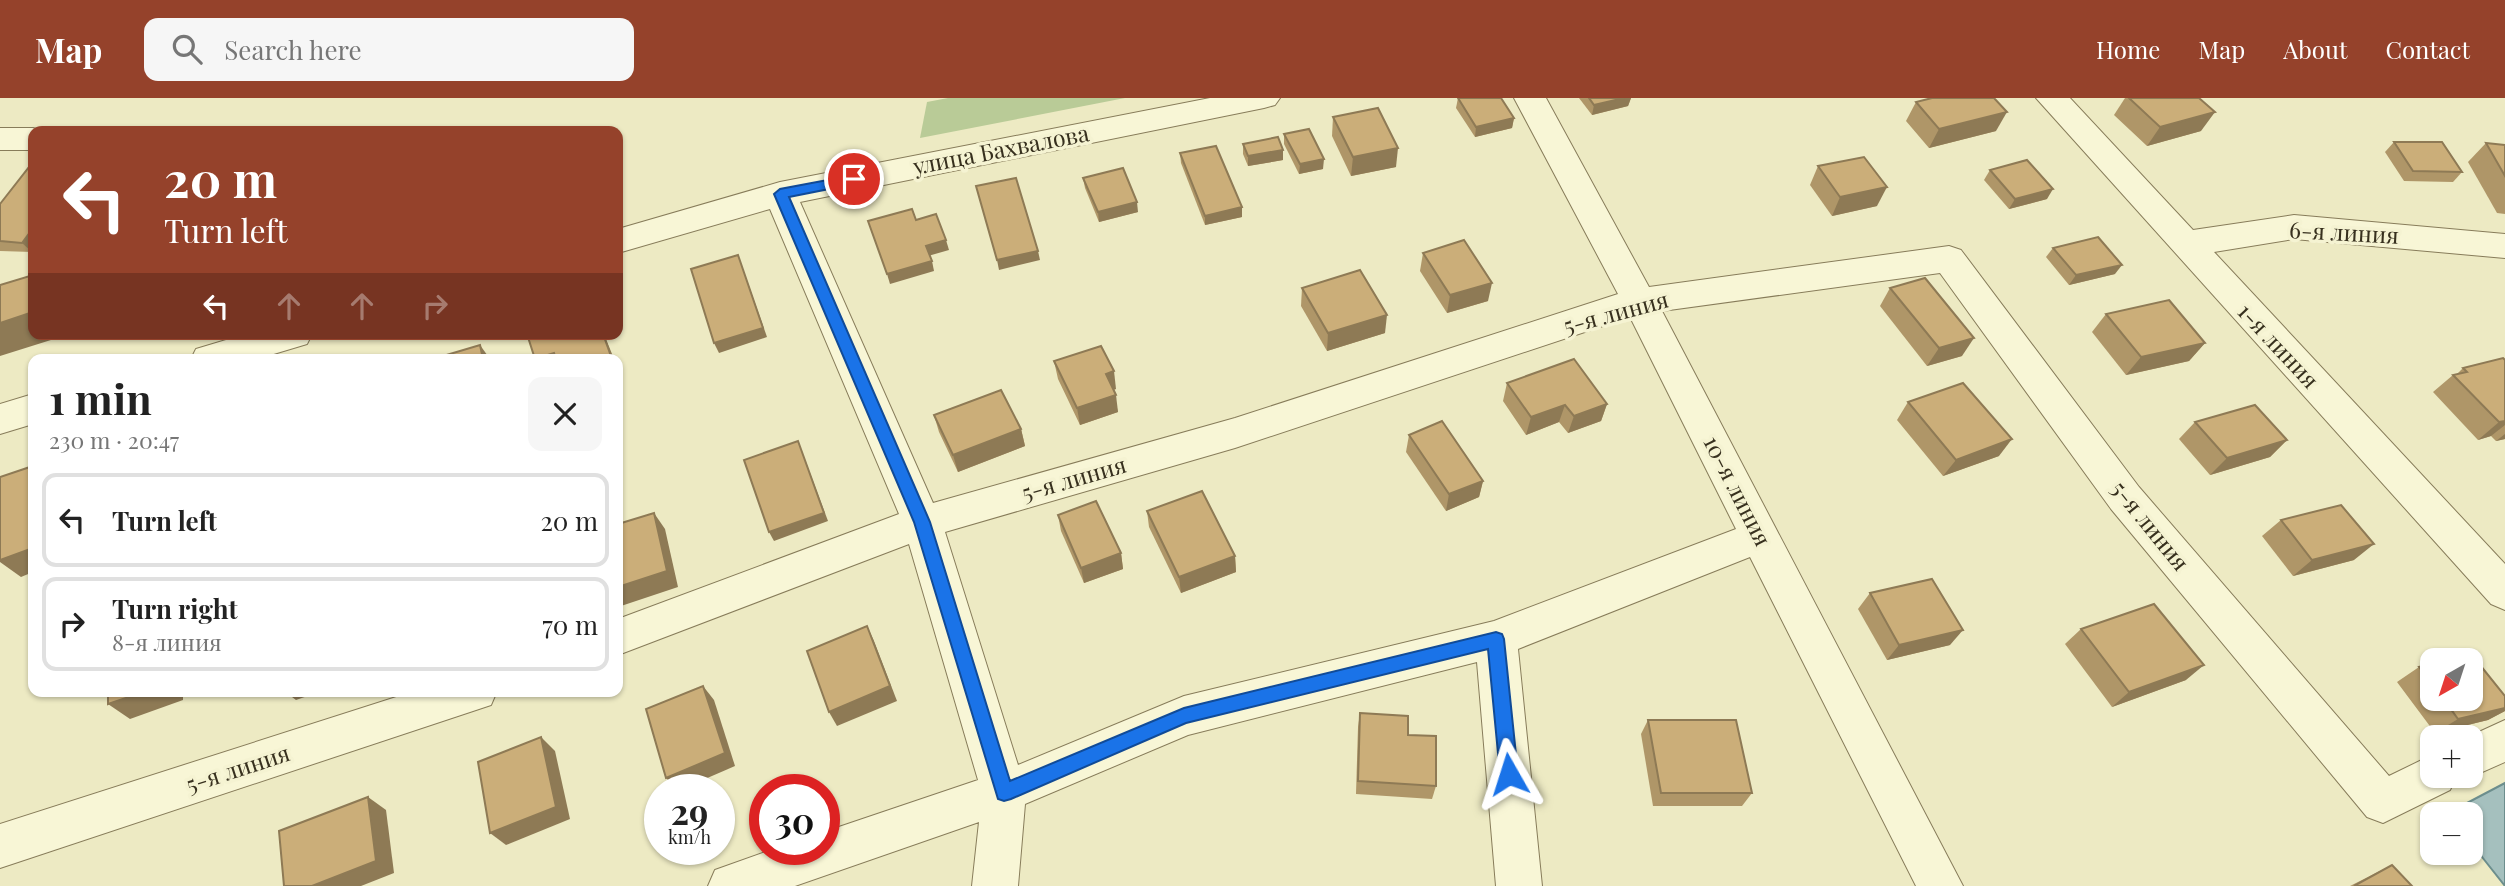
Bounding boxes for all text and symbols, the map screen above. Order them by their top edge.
search box [144,18,634,81]
text: Map [35,27,102,71]
icon: search [168,30,206,68]
text: Search here [224,32,362,67]
text: Home [2096,33,2160,65]
text: Map [2198,33,2245,65]
text: About [2283,33,2347,65]
text: Contact [2385,33,2470,65]
street label: улица Бахвалова [909,116,1092,181]
text: 20 m [164,145,277,210]
pin [824,149,884,209]
icon: left [49,154,140,245]
icon: arrive [835,160,873,198]
text: Turn left [164,208,288,251]
street label: 6-я линия [2289,213,2400,250]
street label: 5-я линия [1560,283,1671,340]
icon: left [197,287,235,325]
icon: ahead [270,287,308,325]
icon: ahead [343,287,381,325]
icon: right [416,287,454,325]
street label: 1-я линия [2232,296,2327,394]
text: 1 min [49,370,152,426]
button: close [528,377,602,451]
text: 230 m · 20:47 [49,424,179,455]
street label: 10-я линия [1697,430,1779,551]
street label: 5-я линия [1018,448,1129,507]
street label: 5-я линия [2105,474,2197,576]
icon: left [53,501,91,539]
text: Turn left [112,503,217,538]
text: 20 m [540,503,598,538]
text: Turn right [112,591,238,626]
icon: right [53,605,91,643]
text: 70 m [542,607,598,642]
text: 8-я линия [112,626,222,657]
north arrow [2420,648,2483,710]
map controls [2420,648,2483,865]
button: + [2420,725,2483,788]
street label: 5-я линия [182,736,293,799]
position arrow [1472,737,1546,811]
speed limit sign: 30 [749,774,840,865]
text: 29 [671,787,708,834]
button: − [2420,802,2483,865]
text: km/h [668,825,711,849]

